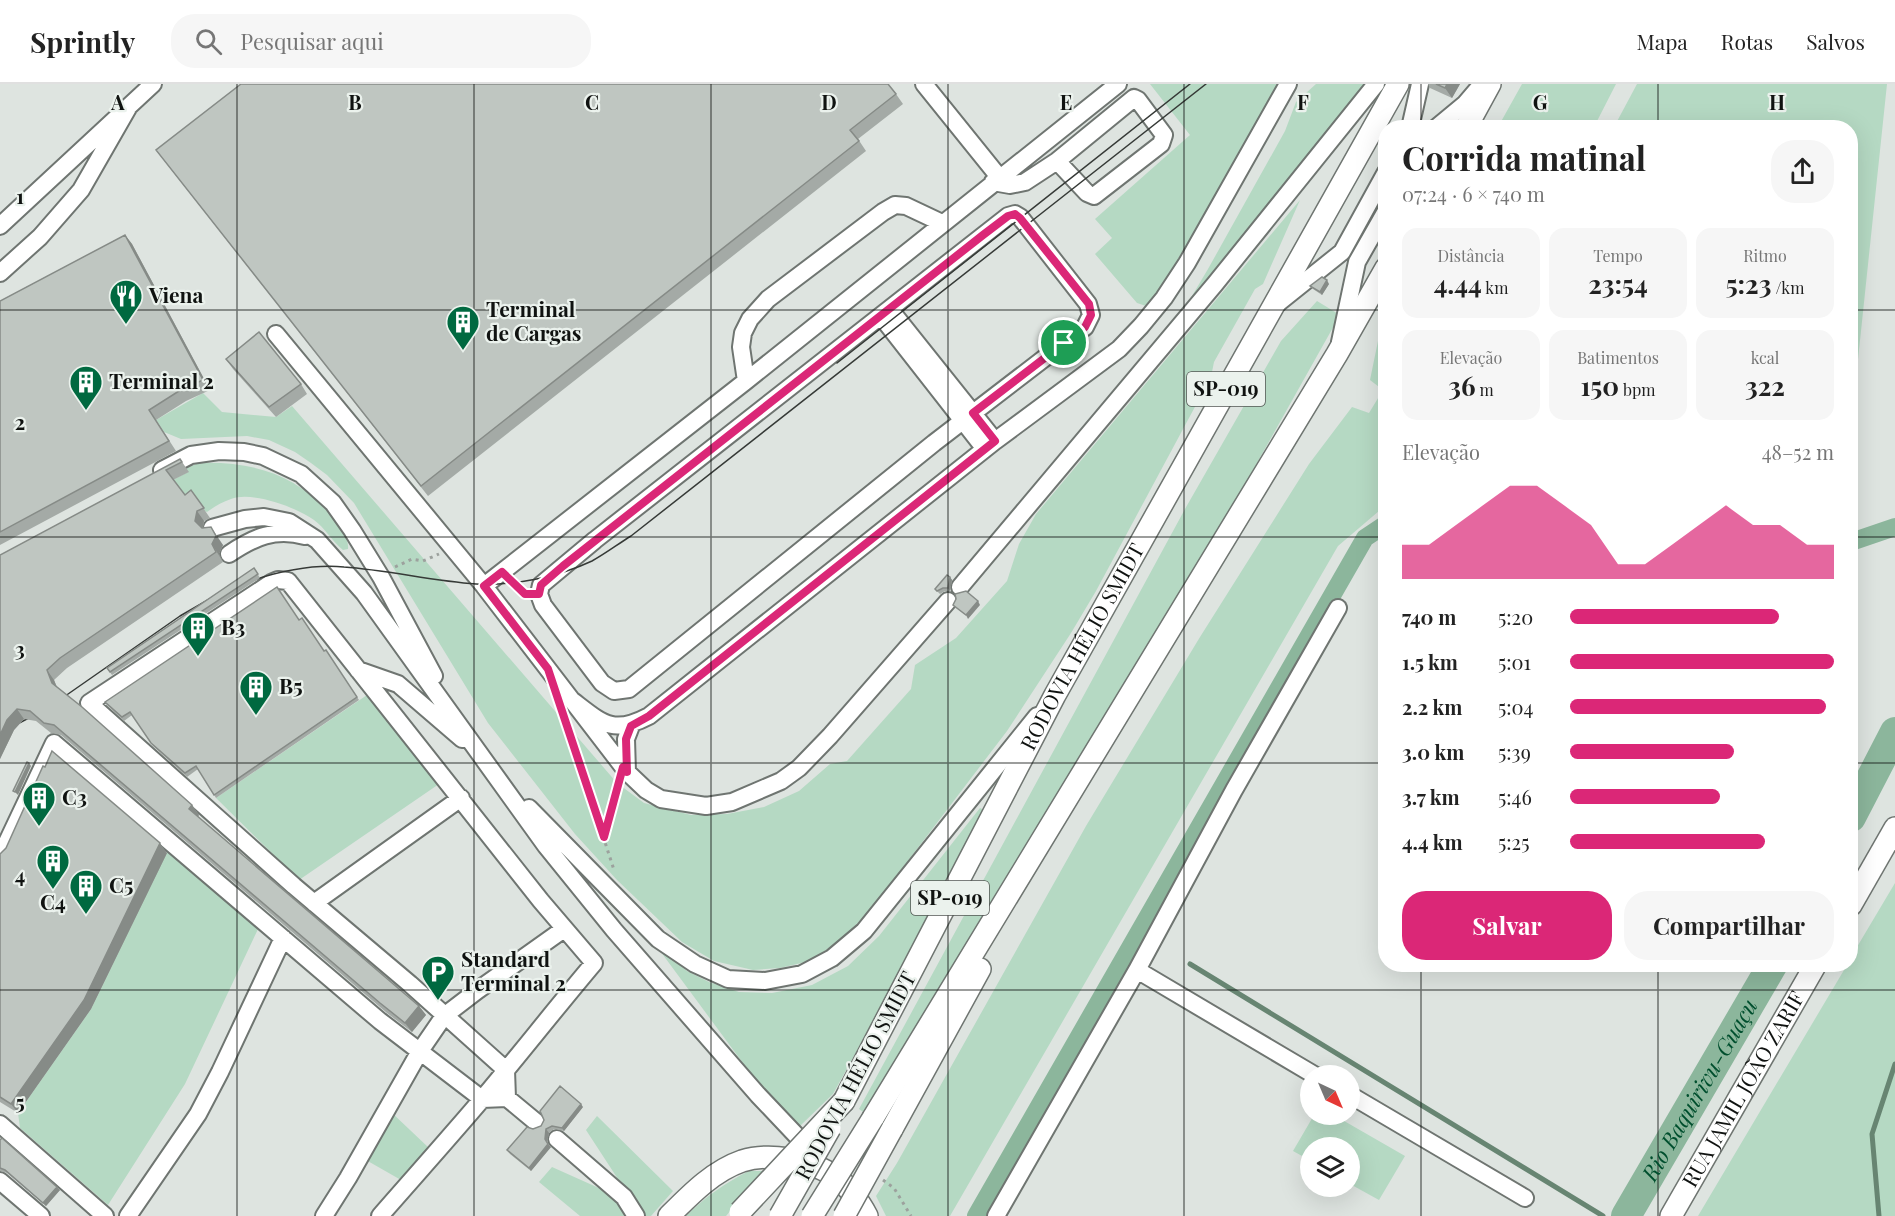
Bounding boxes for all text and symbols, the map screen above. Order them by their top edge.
search box [171,14,591,68]
text: Sprintly [30,23,135,60]
icon: search [192,25,225,58]
text: Pesquisar aqui [240,26,384,56]
text: Mapa [1637,27,1688,55]
text: Rotas [1721,27,1773,55]
text: Salvos [1806,27,1865,55]
text: A [110,88,125,115]
text: B [348,88,362,115]
text: C [585,88,599,115]
text: D [821,88,837,115]
text: E [1060,88,1072,115]
text: F [1297,88,1309,115]
text: G [1533,88,1548,115]
text: H [1769,88,1785,115]
text: Corrida matinal [1402,135,1646,179]
button: share [1771,140,1834,203]
text: 07:24 · 6 × 740 m [1402,180,1545,207]
text: 1 [16,182,24,209]
text: Distância [1437,245,1505,266]
text: Tempo [1593,245,1643,266]
text: Ritmo [1743,245,1787,266]
text: 4.44 [1434,266,1482,301]
text: 23:54 [1588,266,1648,301]
text: 5:23 [1726,266,1771,301]
text: km [1482,277,1508,298]
text: /km [1771,277,1804,298]
restaurant icon: Viena [108,278,144,325]
place label: Viena [148,280,203,308]
place label: Terminal de Cargas [486,294,582,346]
building icon: Terminal de Cargas [445,304,481,351]
pin [1038,317,1089,368]
icon: arrive [1047,326,1080,359]
text: Elevação [1440,347,1502,368]
text: Batimentos [1577,347,1659,368]
text: kcal [1751,347,1779,368]
building icon: Terminal 2 [68,364,104,411]
place label: Terminal 2 [109,366,214,394]
text: 36 [1448,368,1476,403]
text: 150 [1581,368,1619,403]
text: 322 [1745,368,1785,403]
road number: SP-019 [1187,372,1265,406]
text: m [1476,379,1494,400]
text: bpm [1619,379,1655,400]
text: 2 [15,408,25,435]
text: Elevação [1402,438,1480,465]
text: 48–52 m [1762,438,1834,465]
street label: RODOVIA HÉLIO SMIDT [1013,538,1149,754]
text: 740 m [1402,603,1456,630]
text: 5:20 [1498,603,1533,630]
building icon: B3 [180,610,216,657]
place label: B3 [221,612,245,640]
text: 3 [15,635,25,662]
text: 1.5 km [1402,648,1458,675]
text: 5:01 [1498,648,1531,675]
building icon: B5 [238,669,274,716]
place label: B5 [279,671,303,699]
text: 2.2 km [1402,693,1462,720]
text: 5:04 [1498,693,1534,720]
text: 3.0 km [1402,738,1464,765]
text: 5:39 [1498,738,1531,765]
building icon: C3 [21,780,57,827]
place label: C3 [62,782,87,810]
text: 3.7 km [1402,783,1460,810]
text: 5:46 [1498,783,1532,810]
text: 4.4 km [1402,828,1463,855]
text: 5:25 [1498,828,1530,855]
building icon: C4 [35,843,71,890]
text: 4 [15,861,25,888]
building icon: C5 [68,868,104,915]
place label: C5 [109,870,133,898]
road number: SP-019 [911,881,989,915]
place label: C4 [40,887,66,915]
button: Salvar [1402,891,1612,960]
button: Compartilhar [1624,891,1834,960]
place label: Standard Terminal 2 [461,944,566,996]
parking icon: Standard Terminal 2 [420,954,456,1001]
street label: RODOVIA HÉLIO SMIDT [787,966,921,1184]
street label: RUA JAMIL JOÃO ZARIF [1675,985,1810,1192]
water label: Rio Baquirivu-Guaçu [1633,993,1764,1187]
north arrow [1300,1065,1360,1125]
map controls [1300,1065,1360,1197]
text: 5 [15,1088,25,1115]
button: layers [1300,1137,1360,1197]

